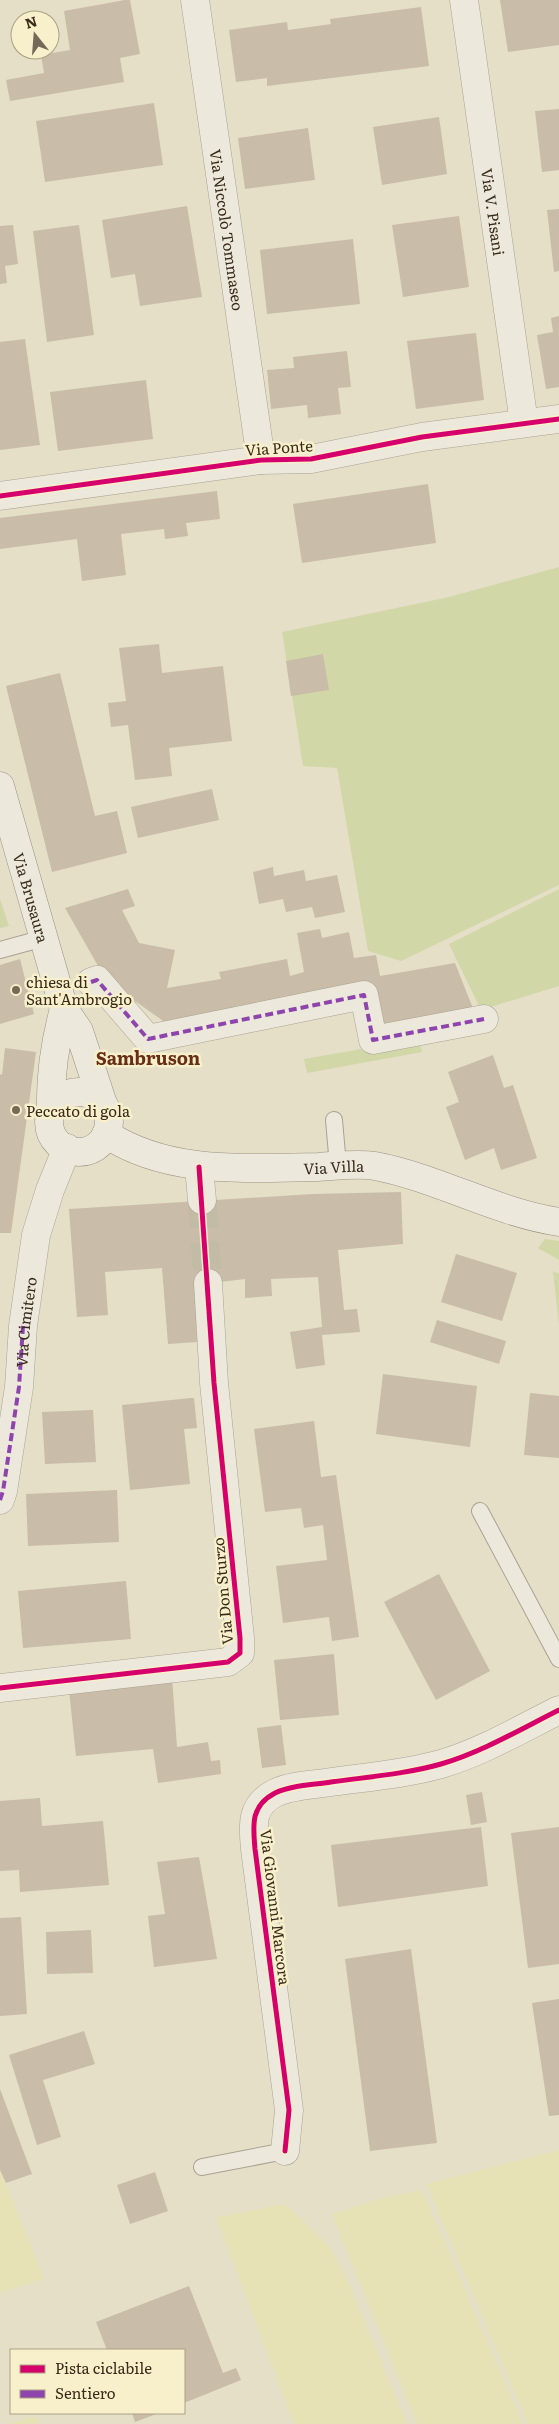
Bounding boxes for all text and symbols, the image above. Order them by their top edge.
north arrow [10,10,60,60]
text: N [22,10,40,33]
street label: Via Niccolò Tommaseo [205,147,251,312]
street label: Via V. Pisani [476,167,512,257]
street label: Via Ponte [244,433,314,461]
street label: Via Brusaura [8,850,56,946]
place label: chiesa di Sant'Ambrogio [26,970,132,1010]
marker: chiesa di Sant'Ambrogio [10,984,22,996]
district label: Sambruson [96,1044,201,1071]
place label: Peccato di gola [26,1099,131,1122]
marker: Peccato di gola [10,1104,22,1116]
street label: Via Villa [303,1153,365,1179]
street label: Via Cimitero [9,1275,41,1368]
street label: Via Don Sturzo [206,1536,238,1646]
street label: Via Giovanni Marcora [255,1828,297,1987]
legend [10,2349,185,2414]
text: Pista ciclabile [55,2356,152,2379]
text: Sentiero [55,2381,116,2404]

